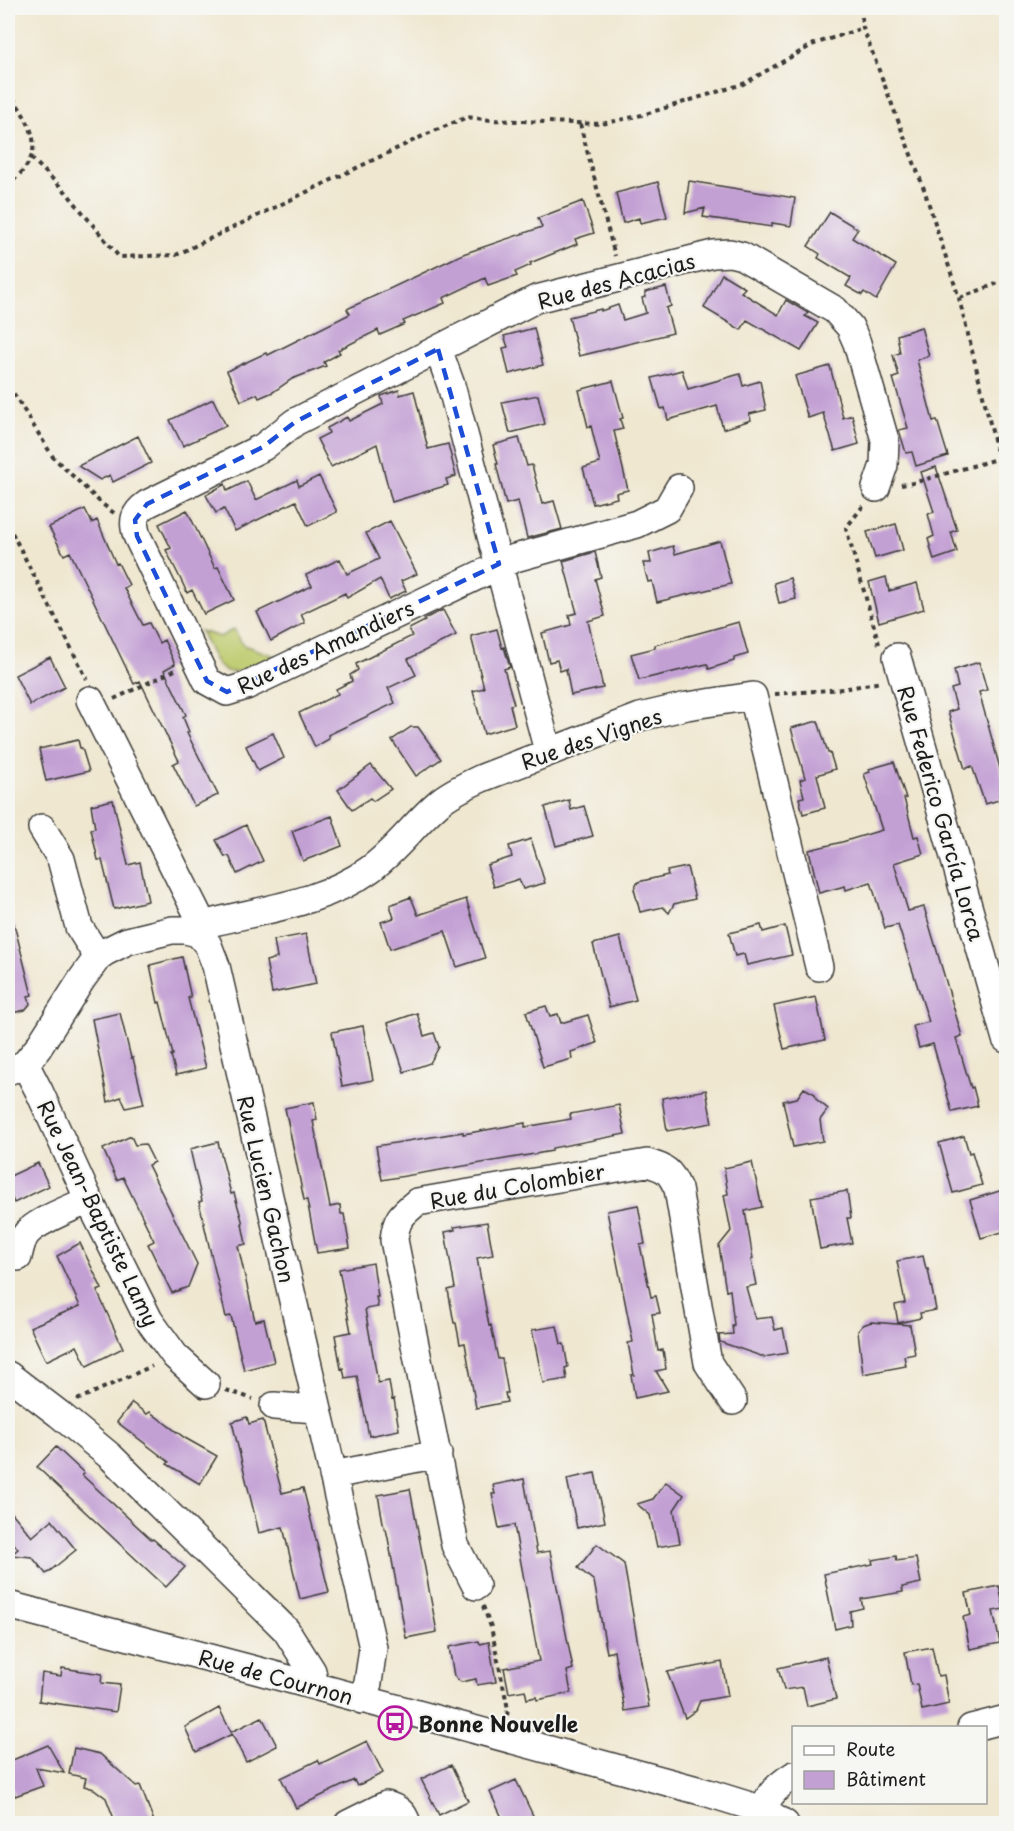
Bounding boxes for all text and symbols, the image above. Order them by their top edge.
street label: Rue des Acacias [534,244,698,316]
street label: Rue des Amandiers [231,591,419,701]
street label: Rue Federico García Lorca [890,682,994,945]
street label: Rue des Vignes [516,699,666,777]
street label: Rue Lucien Gachon [230,1092,304,1286]
street label: Rue Jean-Baptiste Lamy [30,1094,168,1332]
street label: Rue du Colombier [427,1154,607,1216]
street label: Rue de Cournon [195,1640,357,1712]
bus stop icon: Bonne Nouvelle [377,1705,413,1741]
place label: Bonne Nouvelle [418,1707,578,1739]
legend [792,1726,987,1804]
text: Route [846,1735,896,1762]
text: Bâtiment [846,1765,926,1792]

